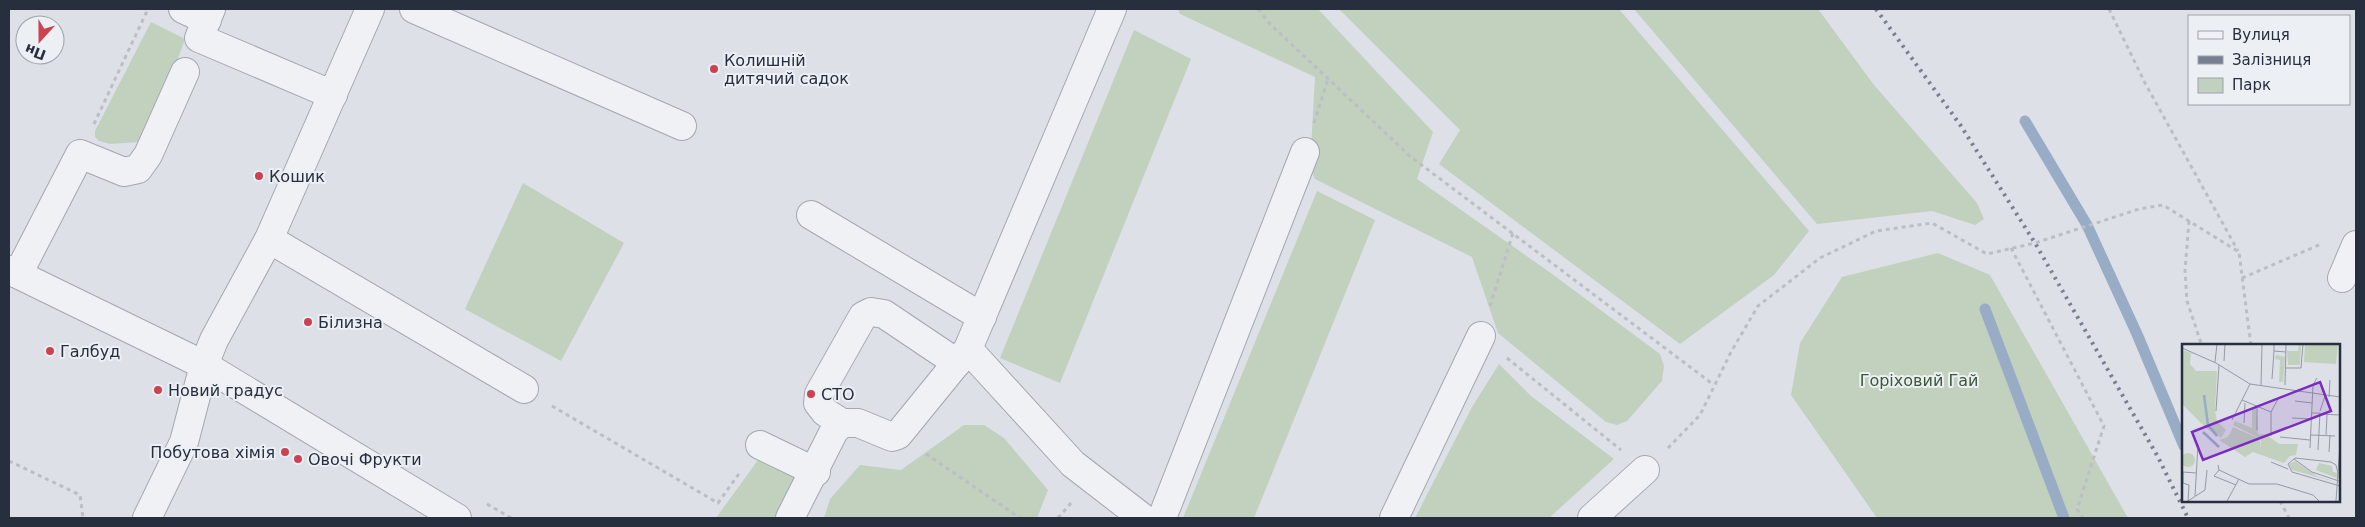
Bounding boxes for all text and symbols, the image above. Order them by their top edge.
north arrow [15,15,65,65]
legend [2188,15,2350,105]
text: Вулиця [2232,26,2290,44]
text: Пн [22,41,48,63]
place label: Колишній дитячий садок [724,51,849,88]
text: Залізниця [2232,51,2311,69]
marker: Колишній дитячий садок [708,63,720,75]
text: Парк [2232,76,2271,94]
place label: Кошик [269,167,325,186]
marker: Кошик [253,170,265,182]
place label: Білизна [318,313,383,332]
marker: Білизна [302,316,314,328]
place label: Галбуд [60,342,120,361]
inset map [2182,344,2340,502]
marker: Галбуд [44,345,56,357]
park label: Горіховий Гай [1860,371,1978,390]
place label: Новий градус [168,381,283,400]
marker: Новий градус [152,384,164,396]
place label: СТО [821,385,855,404]
marker: СТО [805,388,817,400]
place label: Побутова хімія [150,443,275,462]
marker: Побутова хімія [279,446,291,458]
place label: Овочі Фрукти [308,450,422,469]
marker: Овочі Фрукти [292,453,304,465]

